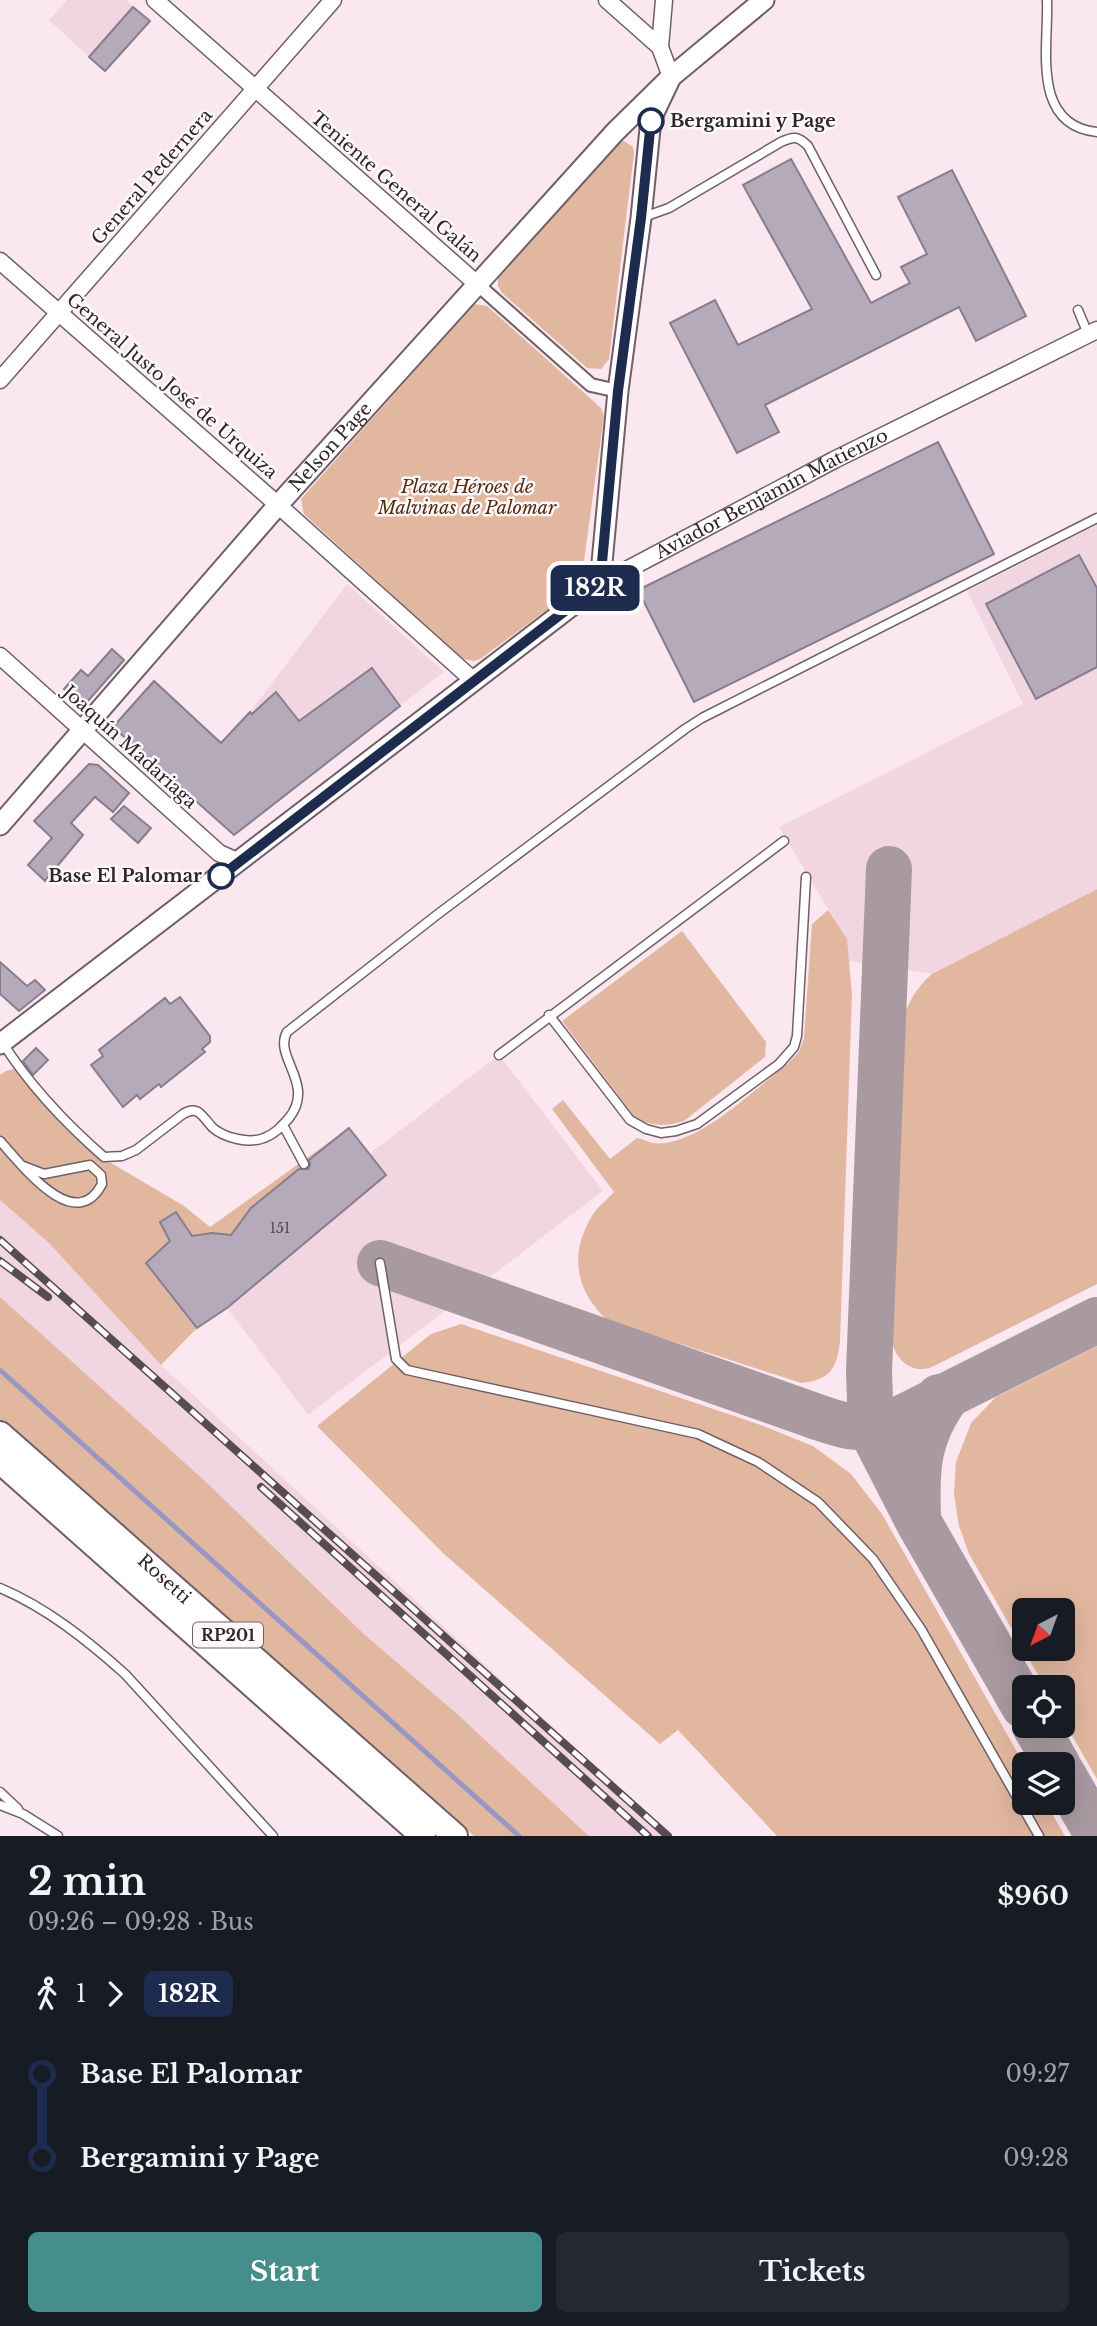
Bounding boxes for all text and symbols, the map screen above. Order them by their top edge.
street label: General Pedernera [87,105,217,249]
street label: Teniente General Galán [306,107,486,267]
marker: Bergamini y Page [638,108,664,134]
place label: Bergamini y Page [670,110,836,132]
street label: General Justo José de Urquiza [62,289,282,484]
street label: Nelson Page [284,398,376,496]
street label: Aviador Benjamín Matienzo [651,424,892,564]
park label: Plaza Héroes de Malvinas de Palomar [377,476,557,519]
line badge: 182R [546,565,644,611]
text: 182R [565,573,625,602]
street label: Joaquín Madariaga [57,680,202,813]
marker: Base El Palomar [208,863,234,889]
place label: Base El Palomar [48,865,202,887]
house number: 151 [270,1219,290,1237]
street label: Rosetti [133,1550,195,1608]
north arrow [1012,1598,1074,1661]
map controls [1012,1598,1075,1815]
road number: RP201 [193,1623,263,1648]
button: locate [1012,1675,1075,1738]
button: layers [1012,1752,1075,1815]
text: 2 min [28,1858,146,1905]
text: $960 [998,1880,1069,1912]
text: 09:26 – 09:28 · Bus [28,1908,254,1936]
icon: walk [28,1975,66,2013]
icon: forward [96,1975,134,2013]
text: 182R [158,1979,219,2008]
text: 1 [76,1980,86,2008]
text: Base El Palomar [80,2058,302,2090]
text: 09:27 [1006,2060,1069,2088]
text: Bergamini y Page [80,2142,319,2174]
text: 09:28 [1003,2144,1069,2172]
button: Start [28,2232,542,2312]
button: Tickets [556,2232,1069,2312]

